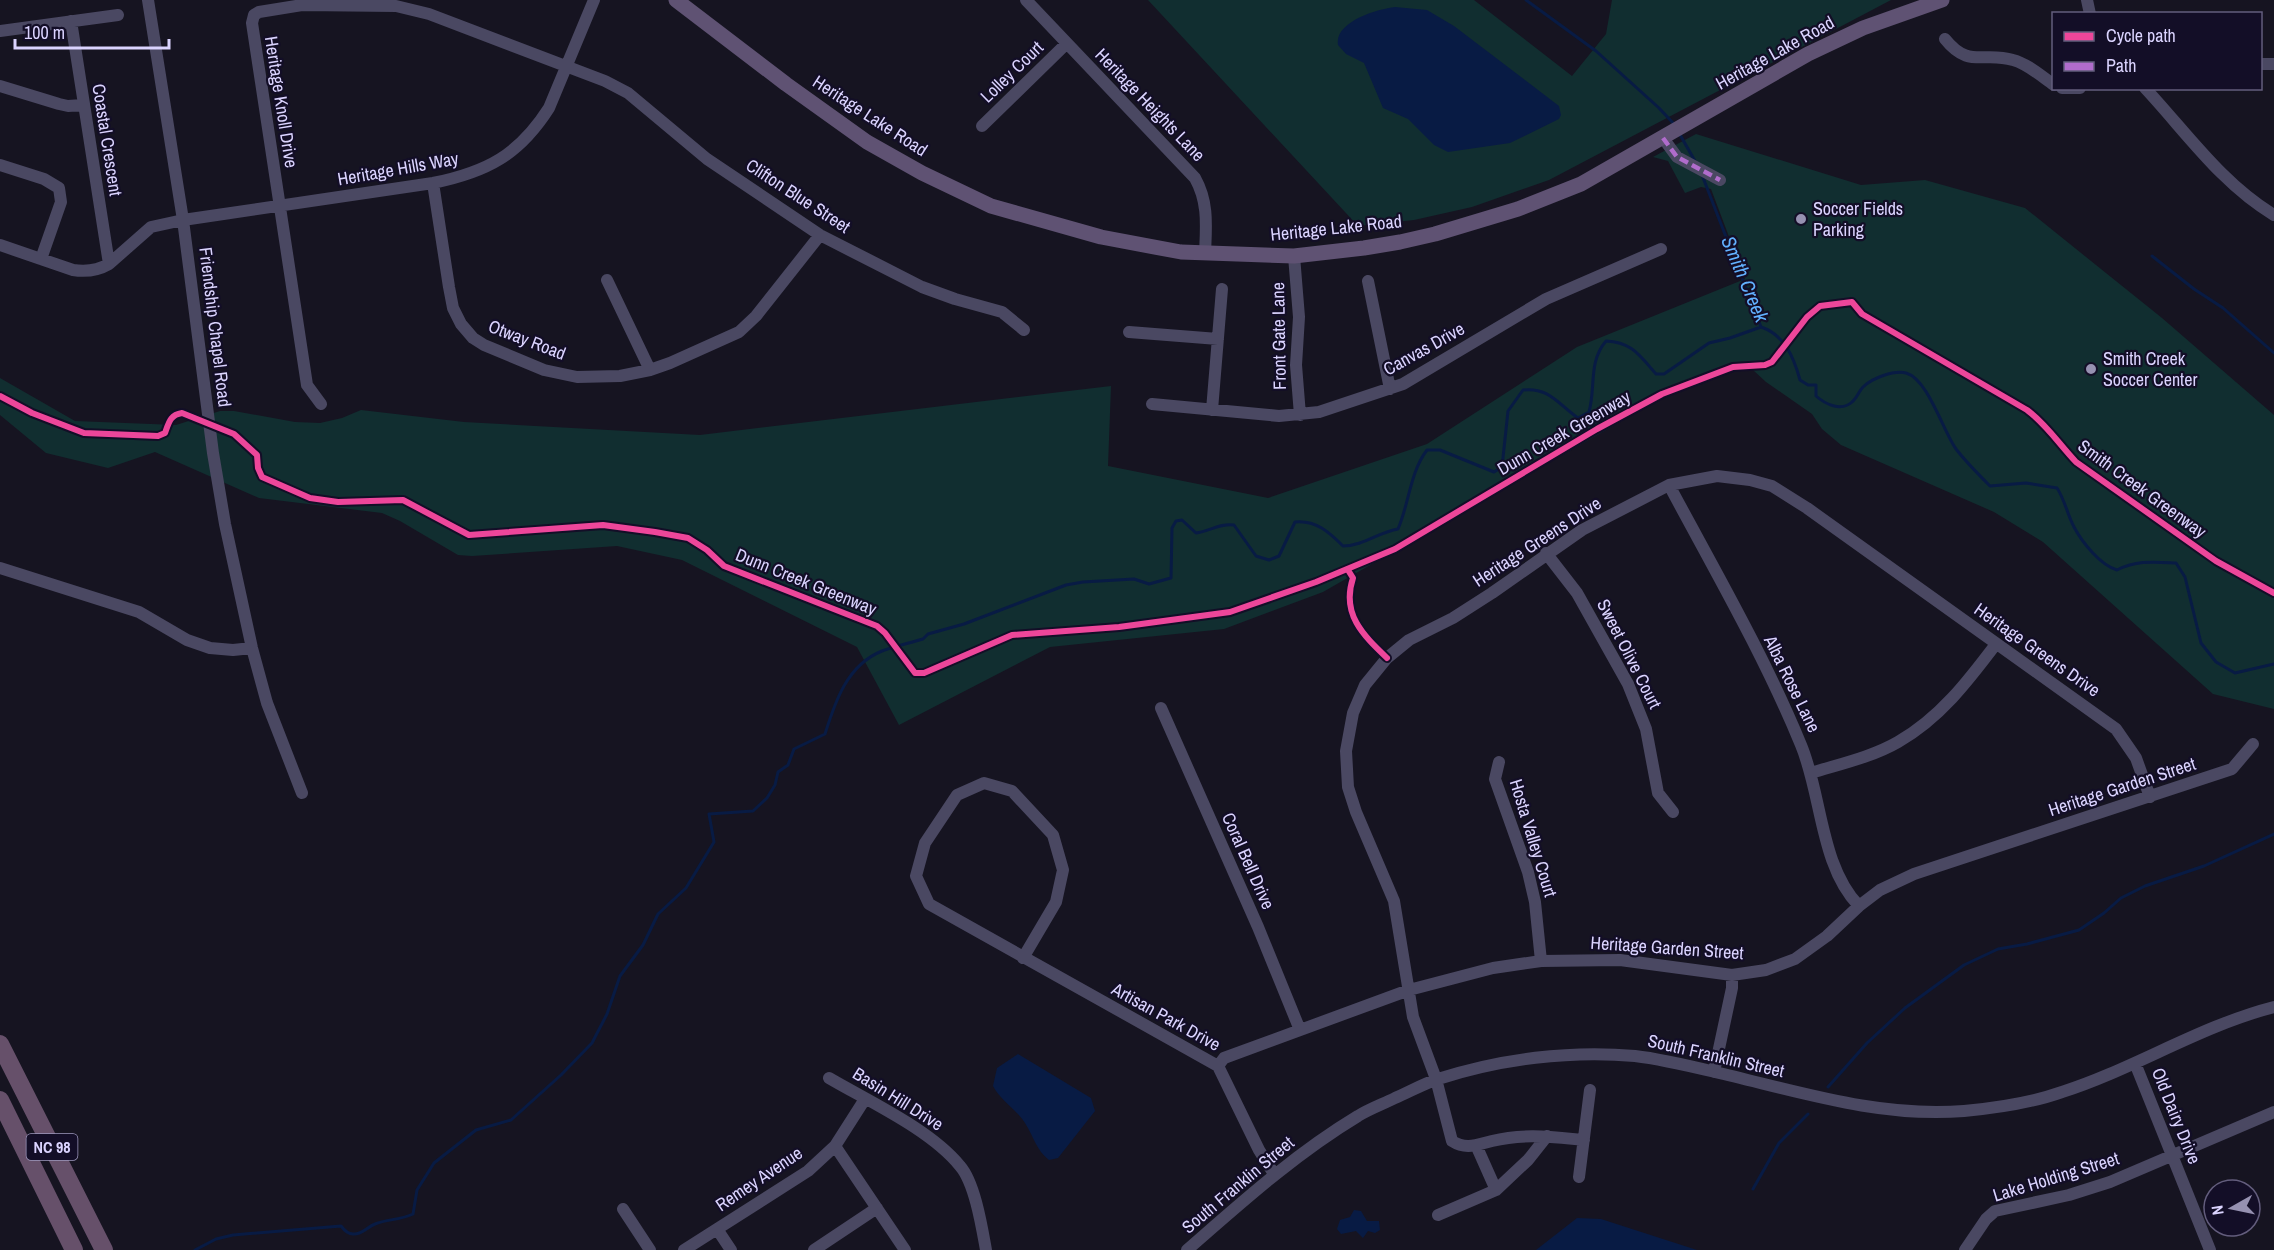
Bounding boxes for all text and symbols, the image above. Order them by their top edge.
street label: Heritage Lake Road [1711,10,1839,96]
scale bar [15,12,170,50]
legend [2052,12,2262,90]
text: 100 m [24,20,65,45]
text: Cycle path [2106,23,2176,48]
street label: Heritage Knoll Drive [259,34,304,170]
street label: Lolley Court [975,35,1049,108]
street label: Heritage Heights Lane [1090,43,1211,167]
text: Path [2106,53,2136,78]
street label: Heritage Lake Road [808,69,932,162]
street label: Coastal Crescent [86,82,129,198]
street label: Heritage Hills Way [335,145,461,191]
street label: Clifton Blue Street [741,152,855,239]
place label: Soccer Fields Parking [1813,196,1903,242]
street label: Heritage Lake Road [1269,208,1403,247]
marker: Soccer Fields Parking [1794,212,1808,226]
water label: Smith Creek [1715,232,1776,327]
street label: Friendship Chapel Road [193,246,238,408]
street label: Front Gate Lane [1265,282,1292,390]
street label: Otway Road [485,313,570,366]
street label: Canvas Drive [1379,316,1469,381]
place label: Smith Creek Soccer Center [2103,346,2197,392]
marker: Smith Creek Soccer Center [2084,362,2098,376]
street label: Dunn Creek Greenway [1492,384,1636,481]
street label: Smith Creek Greenway [2073,433,2212,544]
street label: Heritage Greens Drive [1468,491,1606,592]
street label: Dunn Creek Greenway [732,542,881,621]
street label: Sweet Olive Court [1591,595,1668,713]
street label: Heritage Greens Drive [1969,597,2105,702]
street label: Alba Rose Lane [1758,630,1827,736]
street label: Heritage Garden Street [2045,751,2199,822]
street label: Hosta Valley Court [1504,776,1563,900]
street label: Coral Bell Drive [1216,809,1281,913]
street label: Heritage Garden Street [1590,930,1744,965]
street label: Artisan Park Drive [1107,976,1225,1057]
street label: South Franklin Street [1645,1028,1787,1083]
street label: Basin Hill Drive [848,1061,948,1136]
street label: Old Dairy Drive [2146,1064,2207,1168]
street label: South Franklin Street [1176,1130,1299,1239]
road number: NC 98 [26,1134,78,1160]
street label: Remey Avenue [710,1140,807,1217]
street label: Lake Holding Street [1990,1145,2122,1208]
north arrow [2202,1178,2262,1238]
text: N [2206,1204,2229,1217]

